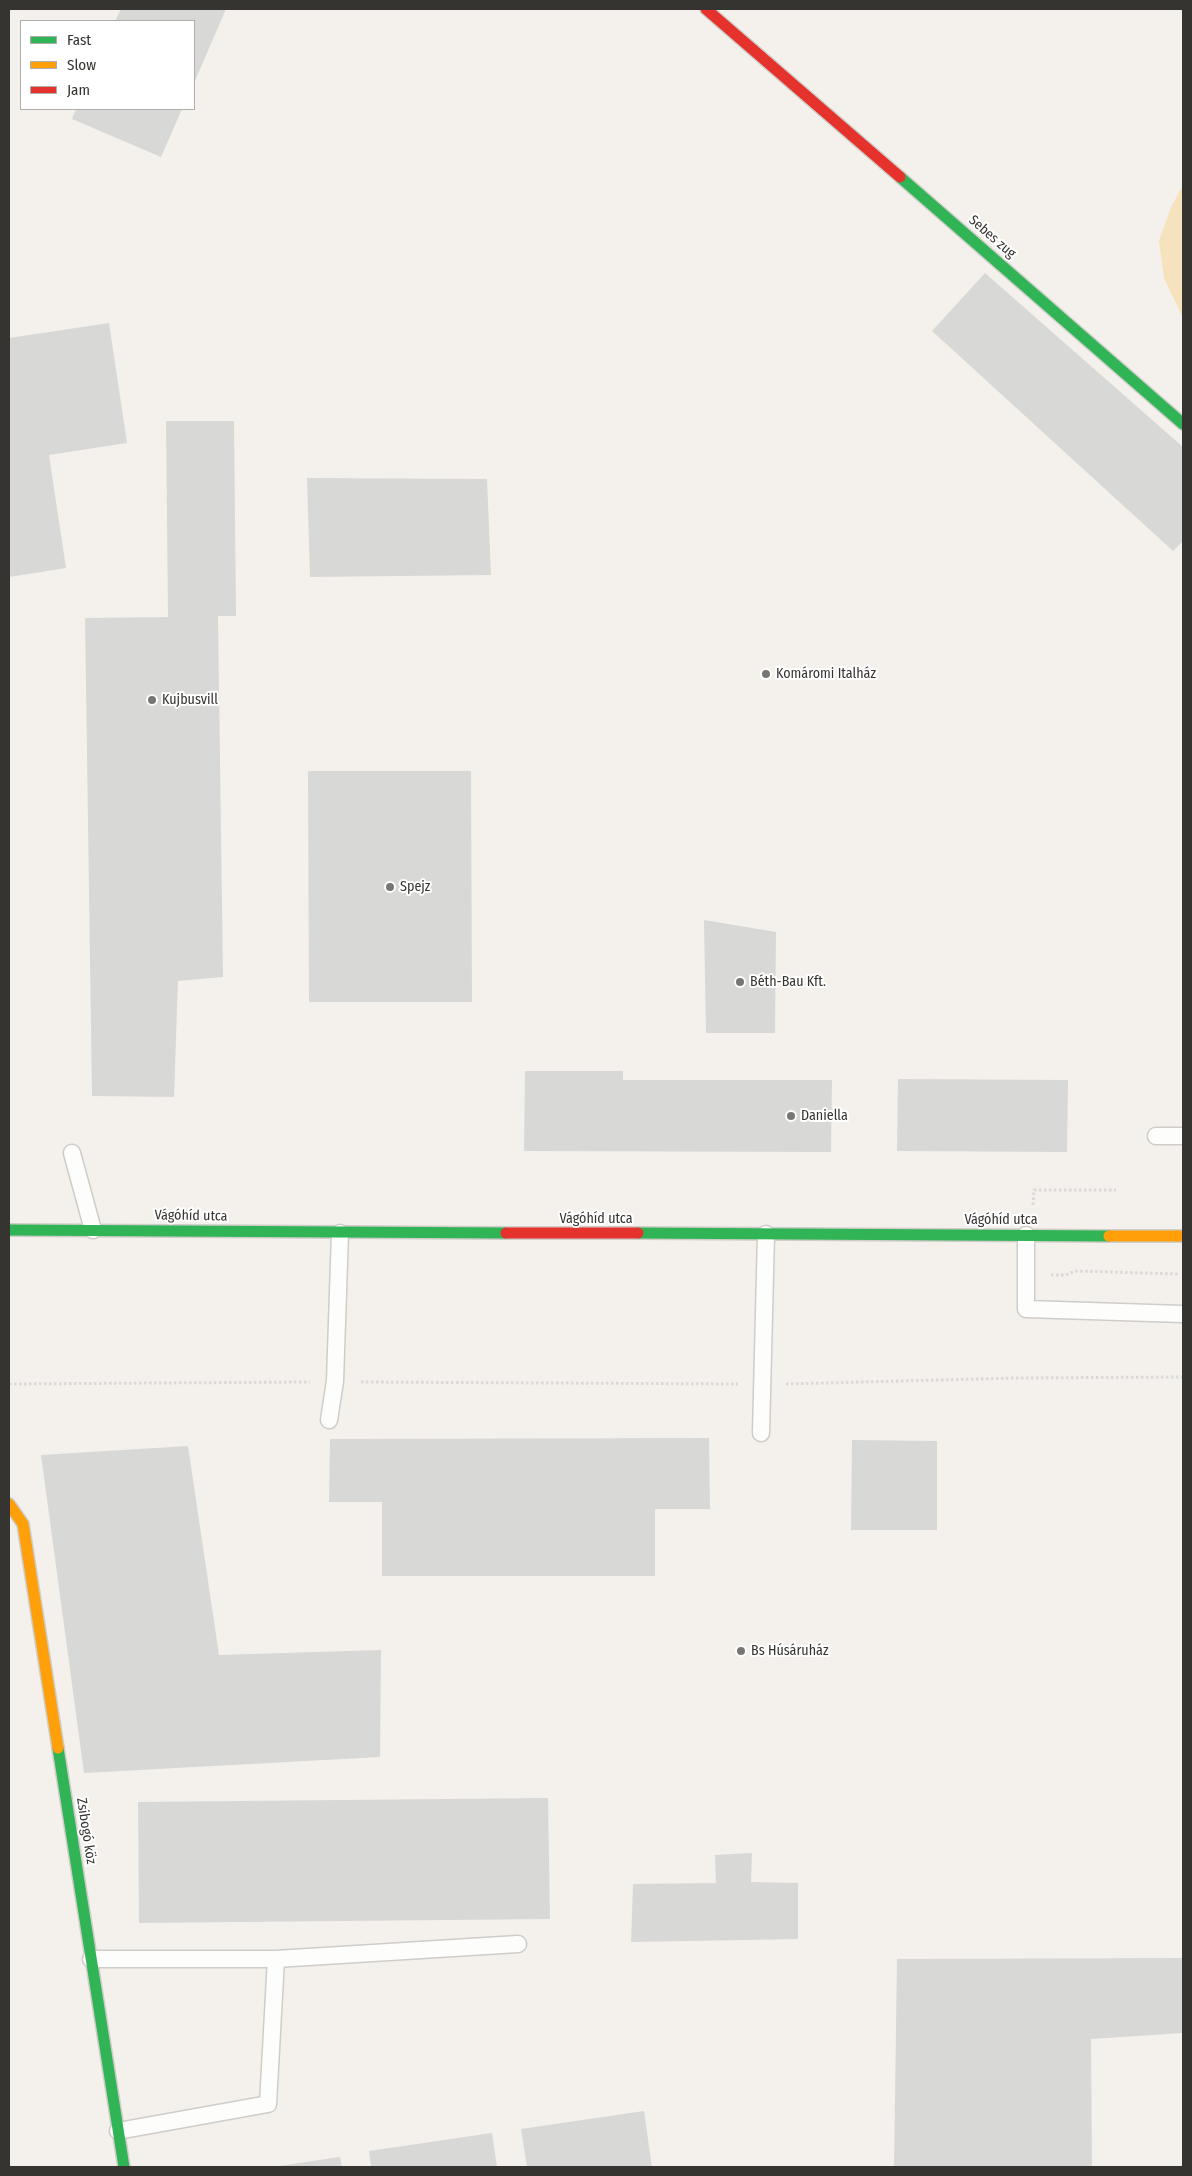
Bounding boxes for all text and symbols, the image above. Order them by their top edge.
legend [20,20,195,110]
text: Fast [67,31,91,49]
text: Slow [67,56,96,74]
text: Jam [67,81,90,99]
street label: Sebes zug [965,212,1019,262]
place label: Komáromi Italház [776,666,876,682]
marker: Komáromi Italház [760,668,772,680]
place label: Kujbusvill [162,692,218,708]
marker: Kujbusvill [146,694,158,706]
place label: Spejz [400,879,430,895]
marker: Spejz [384,881,396,893]
place label: Béth-Bau Kft. [750,974,826,990]
marker: Béth-Bau Kft. [734,976,746,988]
place label: Daniella [801,1108,848,1124]
marker: Daniella [785,1110,797,1122]
street label: Vágóhíd utca [154,1207,228,1225]
street label: Vágóhíd utca [559,1211,633,1227]
street label: Vágóhíd utca [964,1212,1038,1228]
place label: Bs Húsáruház [751,1643,828,1659]
marker: Bs Húsáruház [735,1645,747,1657]
street label: Zsibogó köz [72,1797,100,1865]

